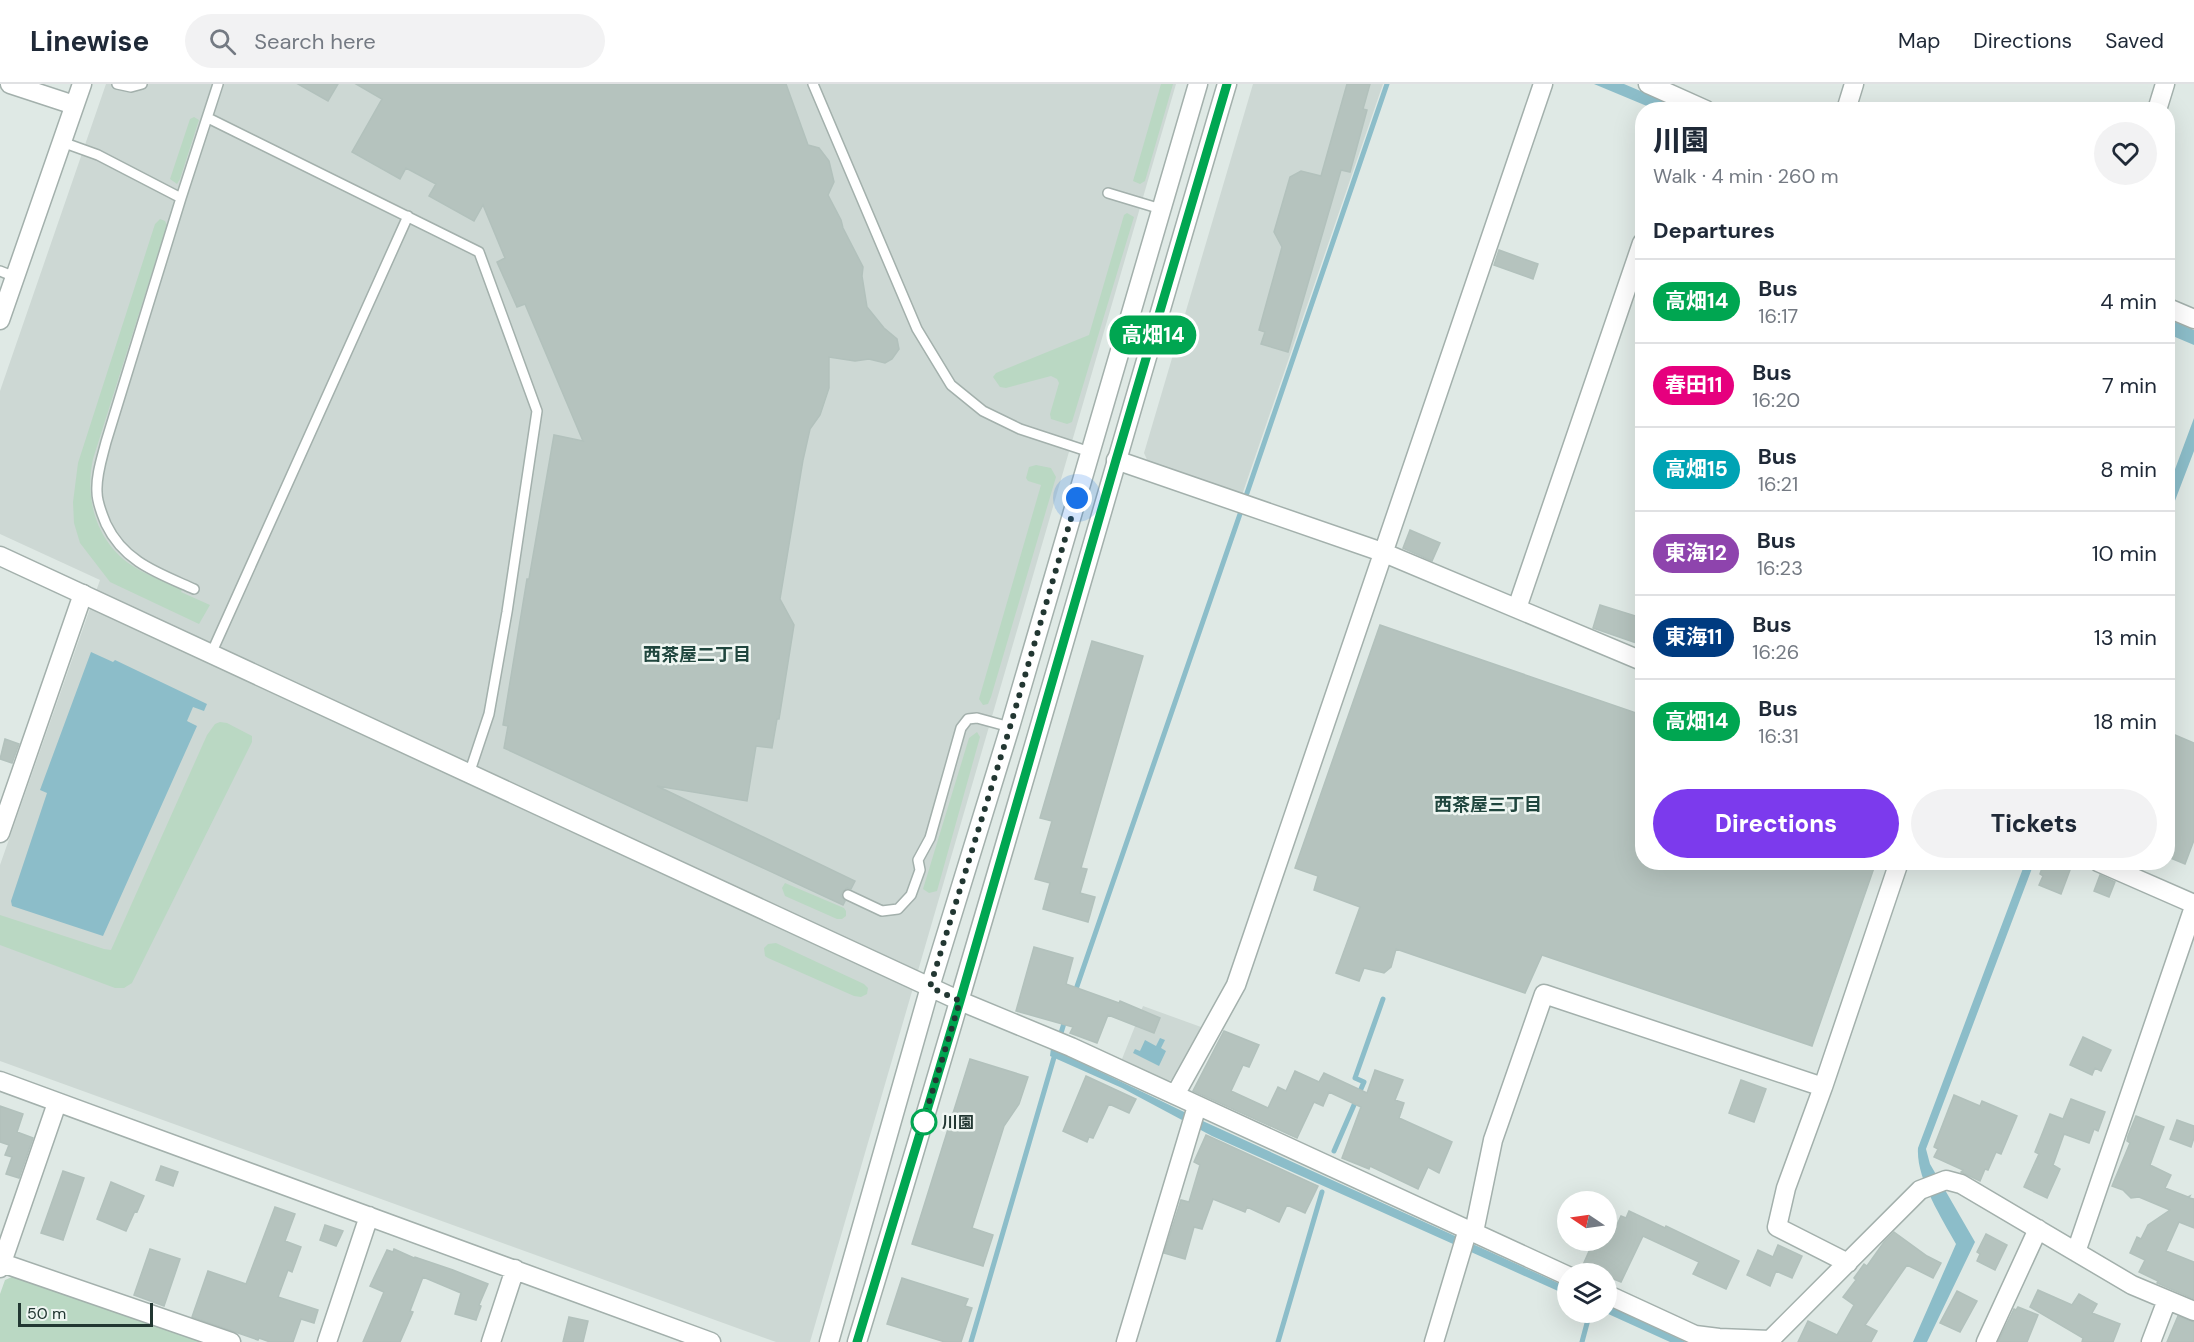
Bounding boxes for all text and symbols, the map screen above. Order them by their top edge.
search box [185,14,605,68]
text: Linewise [30,23,149,60]
icon: search [206,25,239,58]
text: Search here [254,27,376,56]
text: Map [1898,27,1940,55]
text: Directions [1973,27,2072,55]
text: Saved [2105,27,2164,55]
text: 川園 [1653,122,1709,159]
button: heart [2094,122,2157,185]
text: Walk · 4 min · 260 m [1653,163,1838,189]
text: Departures [1653,216,1775,245]
text: Bus [1758,274,1798,303]
text: 高畑14 [1665,287,1728,315]
text: 4 min [2100,287,2157,316]
text: 16:17 [1758,303,1798,329]
line badge: 高畑14 [1111,316,1195,354]
text: 高畑14 [1121,321,1185,349]
text: Bus [1752,358,1792,387]
text: 春田11 [1665,371,1722,399]
text: 7 min [2102,371,2157,400]
text: 16:20 [1752,387,1800,413]
text: Bus [1758,442,1797,471]
text: 高畑15 [1665,455,1728,483]
text: 8 min [2100,455,2157,484]
text: 16:21 [1758,471,1798,497]
your location [1062,483,1092,513]
text: Bus [1757,526,1796,555]
text: 東海12 [1665,539,1727,567]
text: 10 min [2092,539,2157,568]
text: 16:23 [1757,555,1803,581]
text: Bus [1752,610,1792,639]
text: 東海11 [1665,623,1722,651]
text: 13 min [2094,623,2157,652]
text: 16:26 [1752,639,1799,665]
district label: 西茶屋二丁目 [643,643,751,667]
text: Bus [1758,694,1798,723]
text: 高畑14 [1665,707,1728,735]
text: 18 min [2093,707,2157,736]
text: 16:31 [1758,723,1799,749]
button: Directions [1653,789,1899,858]
button: Tickets [1911,789,2157,858]
district label: 西茶屋三丁目 [1434,793,1542,817]
marker: 川園 [911,1109,937,1135]
place label: 川園 [942,1112,974,1133]
north arrow [1557,1191,1617,1251]
map controls [1557,1191,1617,1323]
button: layers [1557,1263,1617,1323]
scale bar [18,1300,153,1328]
text: 50 m [27,1303,66,1324]

